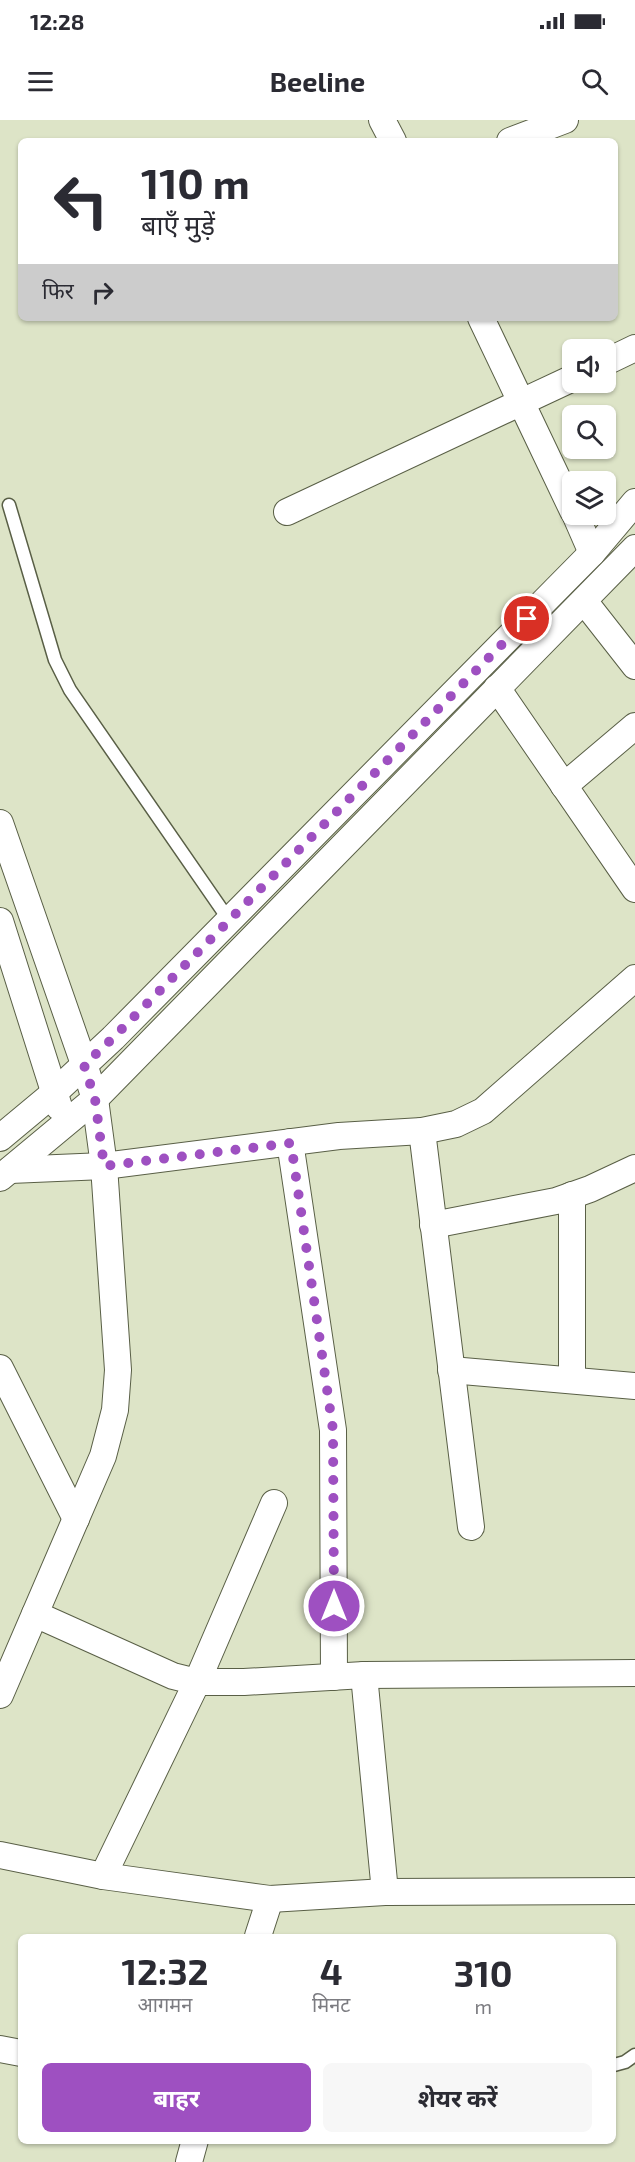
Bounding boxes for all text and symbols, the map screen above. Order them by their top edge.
text: 12:28 [30,8,84,34]
icon: menu [24,65,57,98]
text: Beeline [270,65,365,97]
icon: search [578,65,611,98]
text: 110 m [141,157,250,207]
icon: left [42,162,120,240]
text: बाएँ मुड़ें [141,208,215,240]
icon: right [86,276,119,309]
text: फिर [42,277,74,303]
map controls [562,339,616,525]
button: sound [562,339,616,393]
button: search [562,405,616,459]
button: layers [562,471,616,525]
pin [501,593,552,644]
icon: arrive [510,602,543,635]
position arrow [302,1574,366,1638]
text: 12:32 [121,1949,209,1992]
text: 4 [320,1949,343,1992]
text: 310 [454,1951,512,1994]
text: आगमन [138,1992,192,2016]
text: मिनट [312,1992,350,2016]
text: m [474,1994,492,2018]
button: बाहर [42,2063,311,2132]
button: शेयर करें [323,2063,592,2132]

